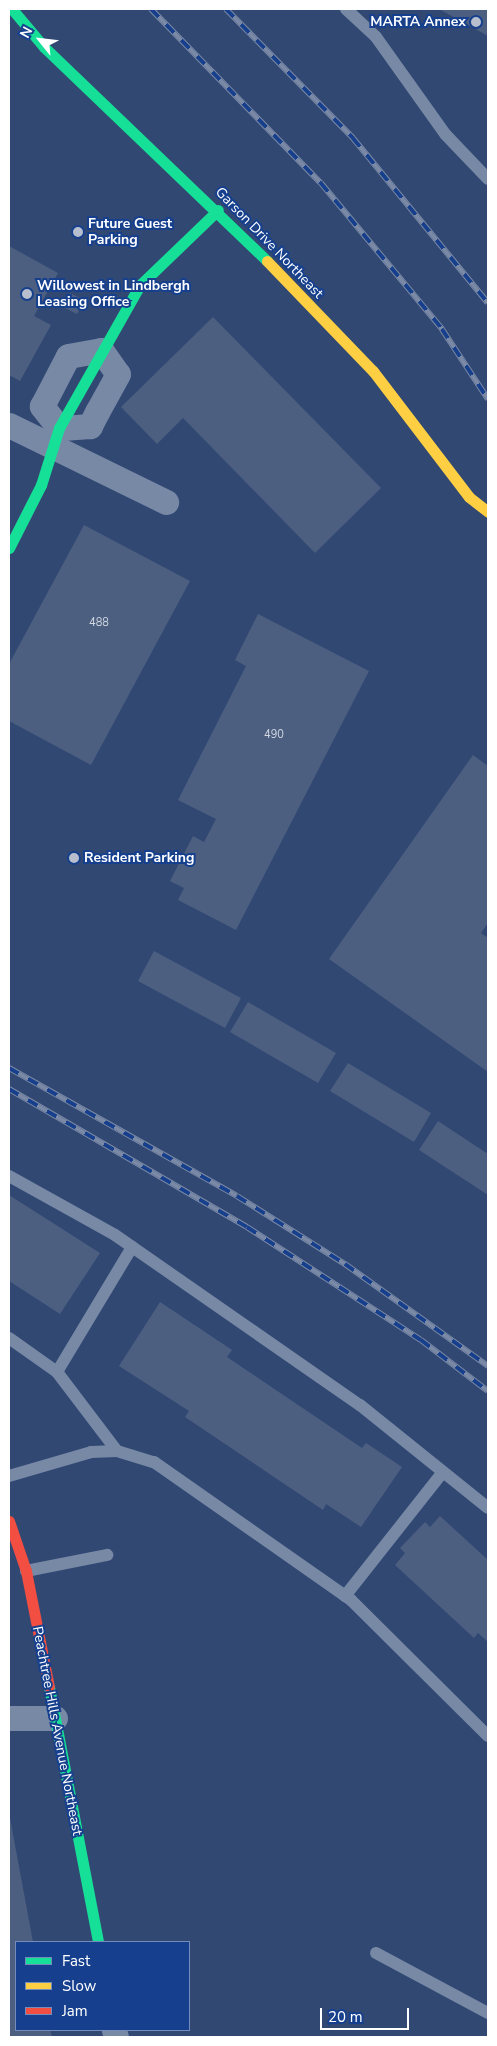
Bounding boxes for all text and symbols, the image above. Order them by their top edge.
place label: MARTA Annex [370,14,466,30]
north arrow [15,15,65,65]
marker: MARTA Annex [470,16,482,28]
text: N [16,23,37,42]
street label: Garson Drive Northeast [211,184,327,302]
place label: Future Guest Parking [88,216,172,248]
marker: Future Guest Parking [72,226,84,238]
place label: Willowest in Lindbergh Leasing Office [37,278,190,310]
marker: Willowest in Lindbergh Leasing Office [21,288,33,300]
house number: 488 [89,616,109,630]
house number: 490 [264,728,284,742]
place label: Resident Parking [84,850,194,866]
marker: Resident Parking [68,852,80,864]
street label: Peachtree Hills Avenue Northeast [28,1625,86,1837]
legend [15,1941,190,2031]
text: Fast [62,1951,90,1971]
text: Slow [62,1976,96,1996]
scale bar [322,1998,411,2030]
text: Jam [62,2001,88,2021]
text: 20 m [328,2007,363,2027]

